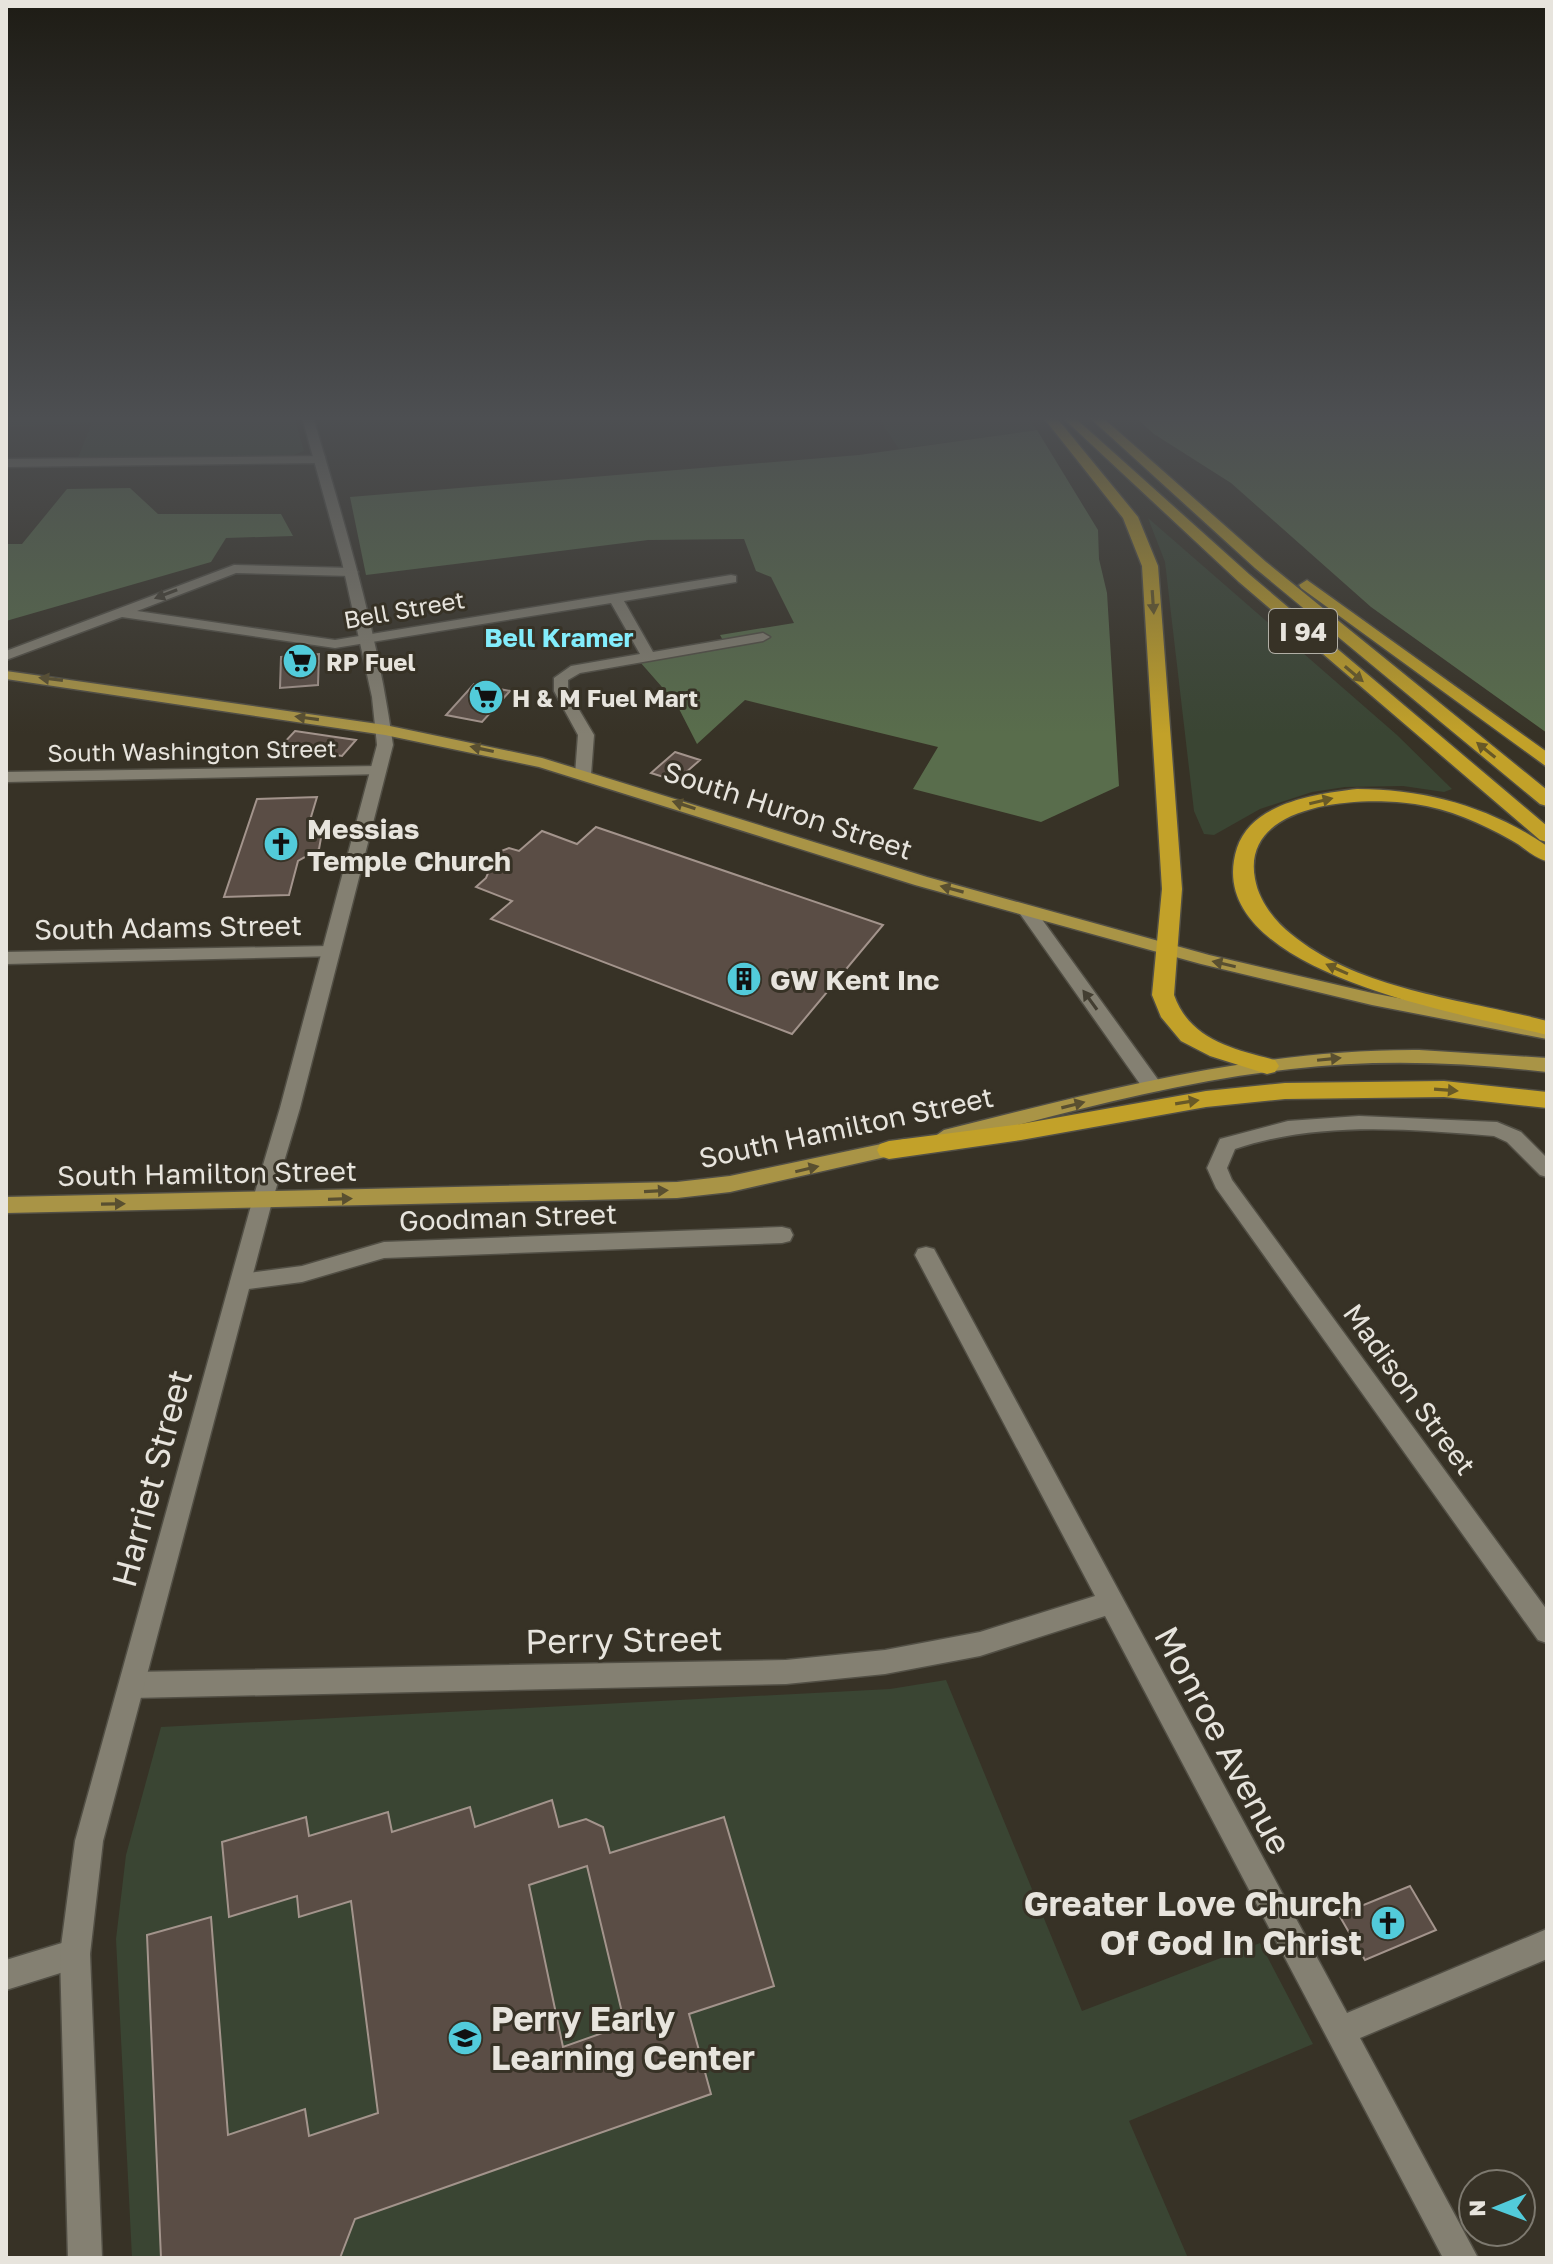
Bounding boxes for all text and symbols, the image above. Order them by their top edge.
street label: Bell Street [341,584,467,634]
one-way arrow [154,588,178,601]
one-way arrow [1147,590,1160,615]
road number: I 94 [1269,609,1337,653]
district label: Bell Kramer [484,622,634,653]
supermarket icon: RP Fuel [281,642,319,680]
place label: RP Fuel [326,647,416,676]
one-way arrow [1344,665,1364,682]
one-way arrow [38,672,63,685]
supermarket icon: H & M Fuel Mart [467,678,505,716]
place label: H & M Fuel Mart [512,683,698,712]
one-way arrow [295,711,320,724]
street label: South Washington Street [47,733,337,767]
one-way arrow [470,742,495,755]
one-way arrow [1477,742,1497,759]
street label: South Huron Street [659,754,917,866]
one-way arrow [1309,794,1334,806]
one-way arrow [672,799,696,811]
place label: Messias Temple Church [307,812,511,877]
church icon: Messias Temple Church [262,825,300,863]
one-way arrow [939,883,964,895]
street label: South Adams Street [34,908,302,946]
one-way arrow [1212,958,1237,970]
building icon: GW Kent Inc [725,960,763,998]
one-way arrow [1326,962,1349,976]
place label: GW Kent Inc [770,963,939,996]
one-way arrow [1083,989,1098,1010]
one-way arrow [1317,1053,1342,1066]
street label: South Hamilton Street [696,1080,996,1174]
one-way arrow [1434,1084,1459,1097]
one-way arrow [1175,1096,1200,1108]
one-way arrow [1061,1098,1086,1111]
street label: South Hamilton Street [57,1154,357,1192]
one-way arrow [794,1162,819,1175]
one-way arrow [644,1184,669,1197]
one-way arrow [328,1193,353,1206]
one-way arrow [101,1197,126,1210]
street label: Goodman Street [398,1197,618,1237]
street label: Madison Street [1337,1297,1483,1481]
street label: Harriet Street [103,1365,199,1591]
street label: Perry Street [525,1617,723,1661]
street label: Monroe Avenue [1147,1619,1301,1861]
place label: Greater Love Church Of God In Christ [1024,1883,1362,1962]
church icon: Greater Love Church Of God In Christ [1369,1904,1407,1942]
place label: Perry Early Learning Center [491,1998,755,2077]
school or university icon: Perry Early Learning Center [446,2019,484,2057]
north arrow [1457,2168,1537,2248]
text: N [1463,2200,1490,2217]

